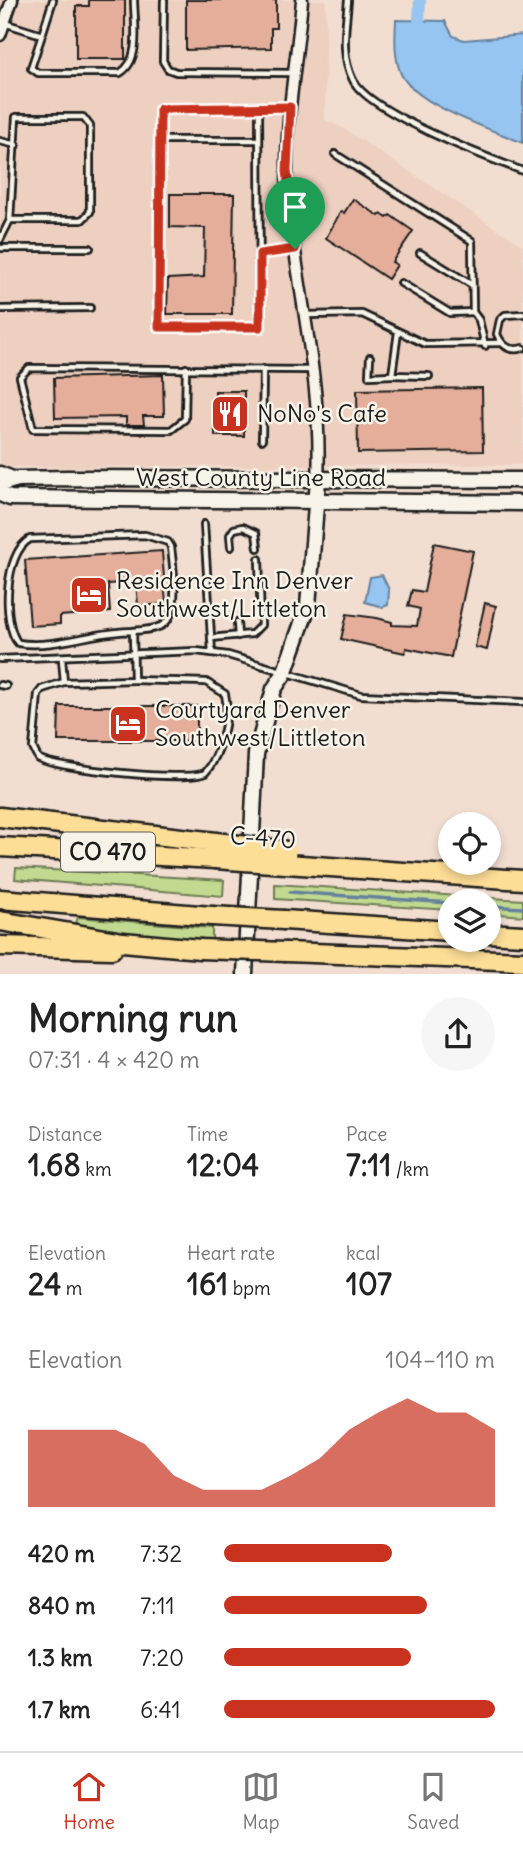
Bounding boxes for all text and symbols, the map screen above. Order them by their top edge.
pin [265,177,325,249]
icon: arrive [276,188,314,226]
restaurant icon: NoNo's Cafe [209,393,251,435]
place label: NoNo's Cafe [257,398,387,428]
street label: West County Line Road [136,462,386,492]
place label: Residence Inn Denver Southwest/Littleton [116,565,353,623]
hotel icon: Residence Inn Denver Southwest/Littleton [68,574,110,616]
place label: Courtyard Denver Southwest/Littleton [155,694,366,752]
hotel icon: Courtyard Denver Southwest/Littleton [107,703,149,745]
map controls [438,812,501,952]
button: locate [438,812,501,875]
street label: C-470 [229,820,297,854]
road number: CO 470 [61,832,155,872]
button: layers [438,889,501,952]
text: Morning run [28,995,238,1042]
button: share [421,997,495,1071]
text: 07:31 · 4 × 420 m [28,1045,200,1074]
text: Distance [28,1122,102,1146]
text: Time [187,1122,228,1146]
text: Pace [346,1122,387,1146]
text: 1.68 [28,1146,81,1184]
text: 12:04 [187,1146,259,1184]
text: 7:11 [346,1146,391,1184]
text: km [81,1157,112,1181]
text: /km [391,1157,429,1181]
text: Elevation [28,1241,106,1265]
text: Heart rate [187,1241,275,1265]
text: kcal [346,1241,380,1265]
text: 24 [28,1265,61,1303]
text: 161 [187,1265,228,1303]
text: 107 [346,1265,392,1303]
text: m [61,1276,83,1300]
text: bpm [228,1276,271,1300]
text: Elevation [28,1345,122,1374]
text: 104–110 m [385,1345,495,1374]
text: 420 m [28,1539,95,1568]
text: 7:32 [140,1539,182,1568]
text: 840 m [28,1591,95,1620]
text: 7:11 [140,1591,175,1620]
text: 1.3 km [28,1643,92,1672]
text: 7:20 [140,1643,184,1672]
text: 1.7 km [28,1695,91,1724]
text: 6:41 [140,1695,181,1724]
tab: Home [64,1768,115,1834]
tab: Map [242,1768,280,1834]
tab: Saved [407,1768,459,1834]

